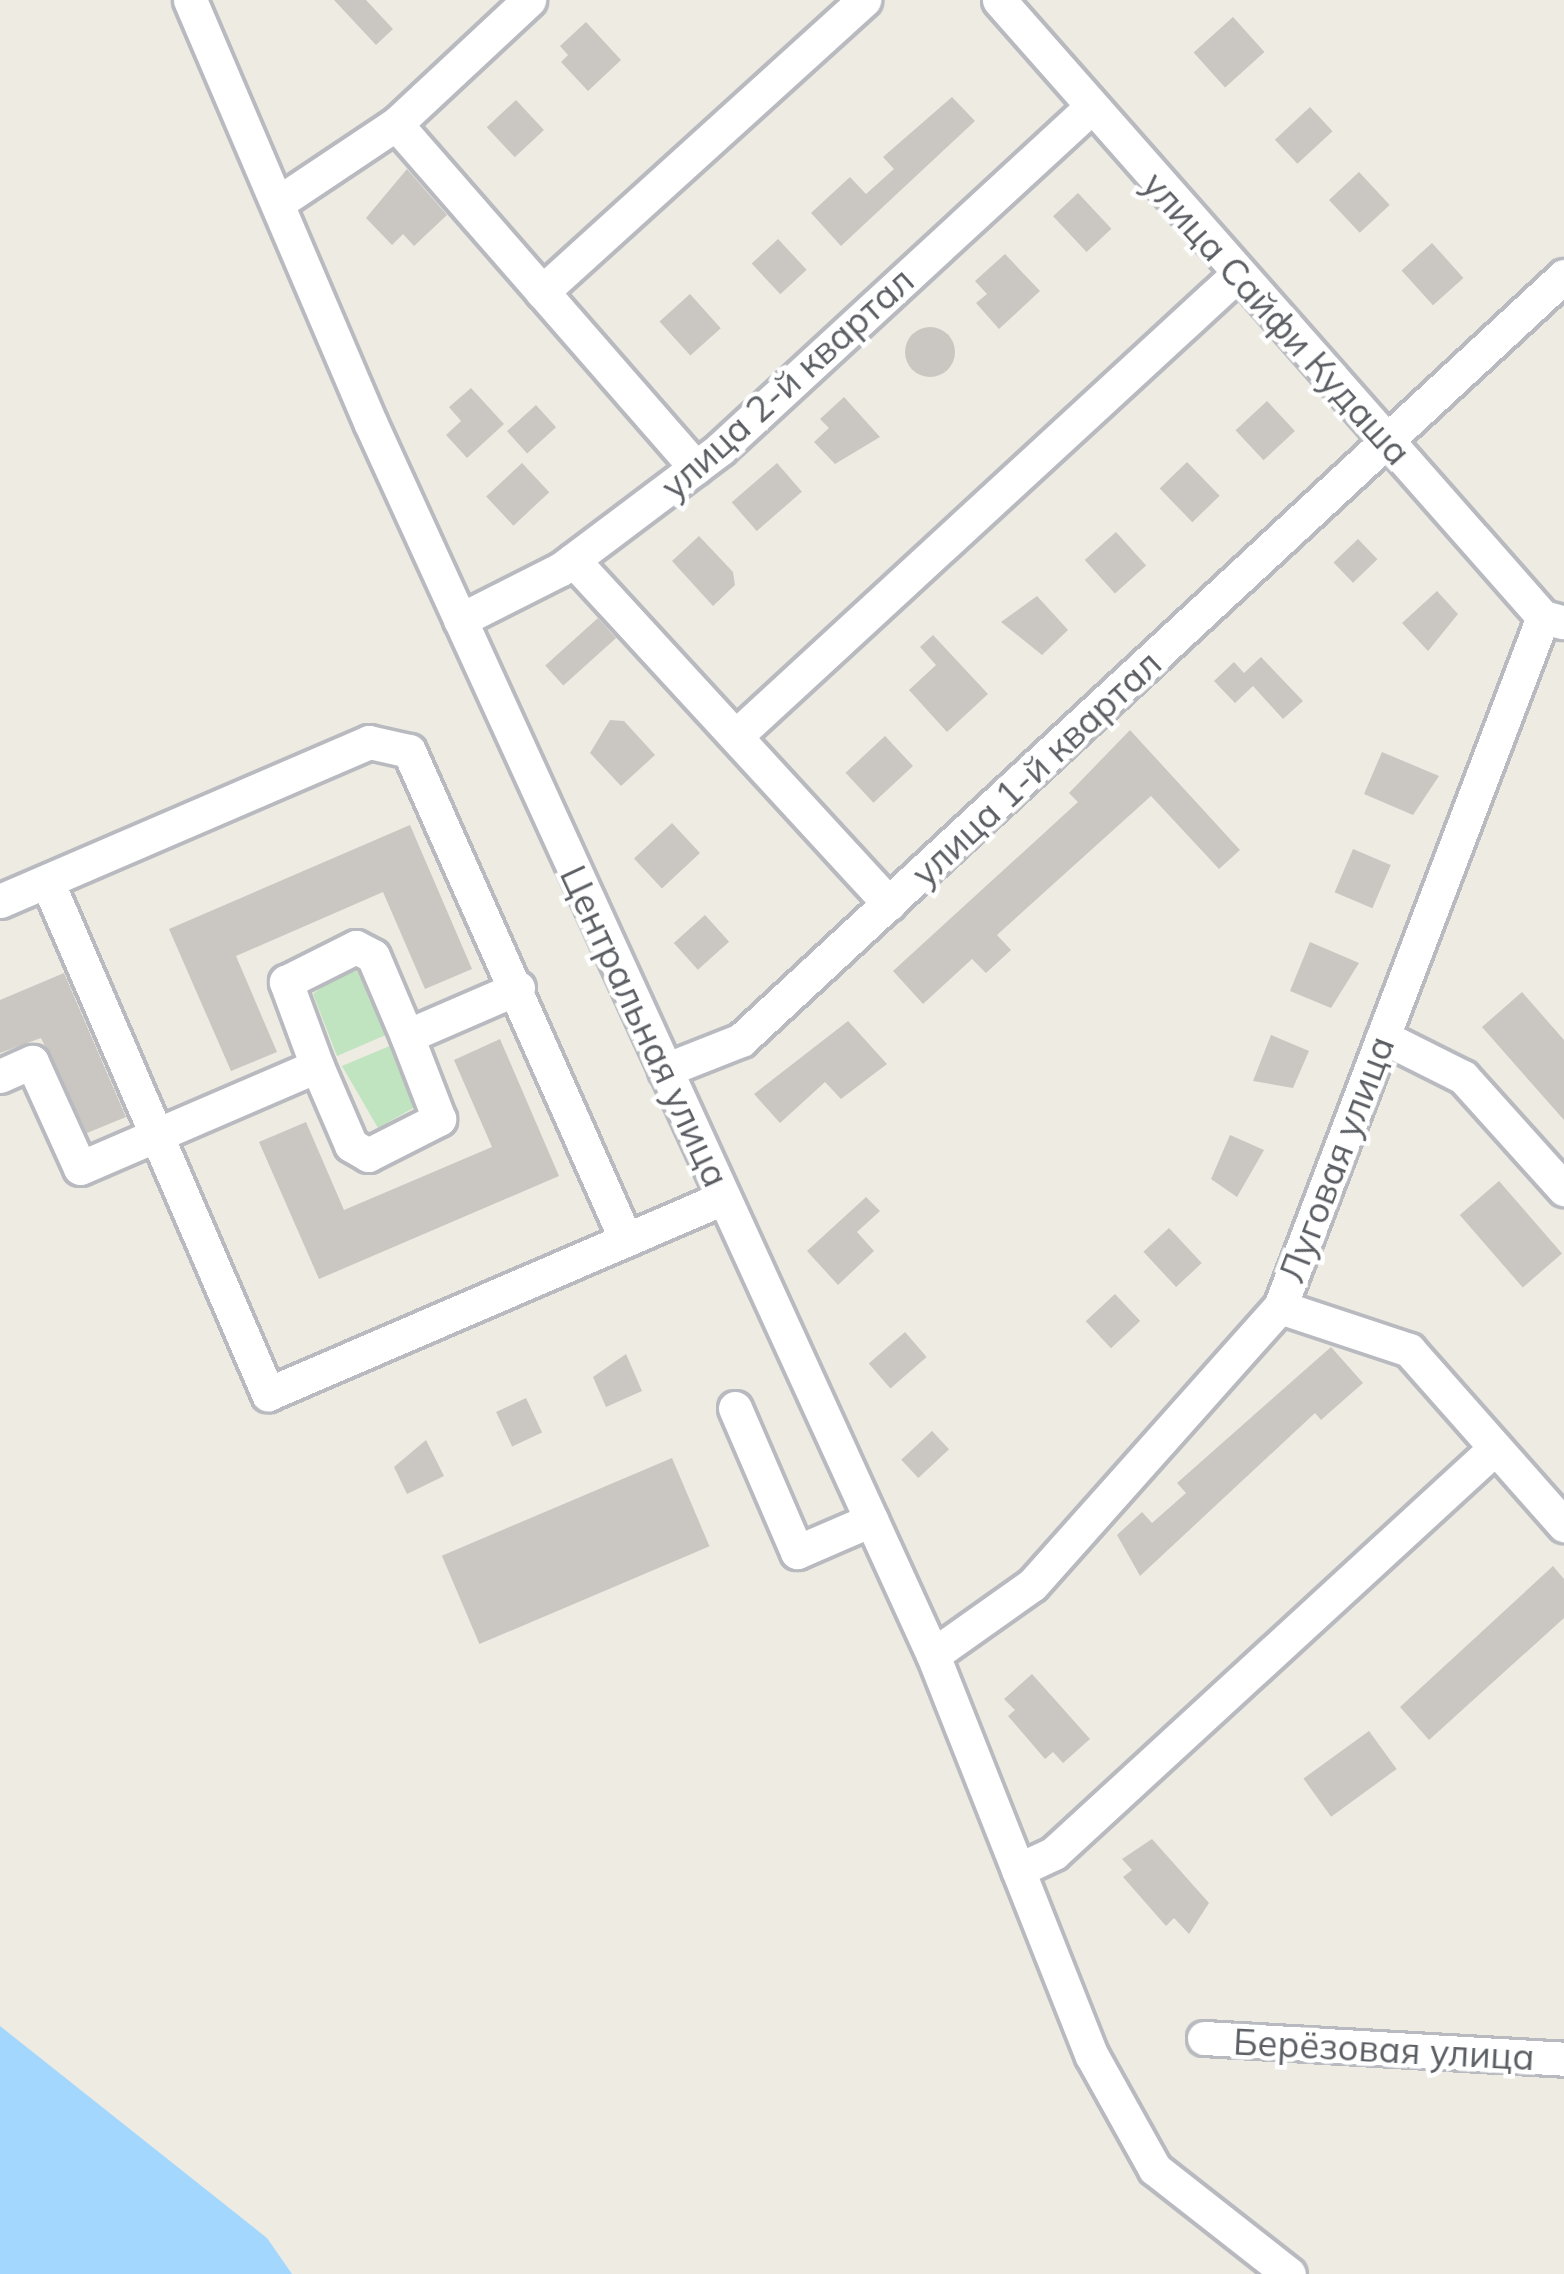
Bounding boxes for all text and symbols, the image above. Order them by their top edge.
street label: улица Сайфи Кудаша [1134,163,1420,473]
street label: улица 2-й квартал [652,258,922,508]
street label: улица 1-й квартал [902,641,1170,895]
street label: Центральная улица [552,859,738,1193]
street label: Луговая улица [1269,1030,1403,1288]
street label: Берёзовая улица [1232,2020,1536,2078]

